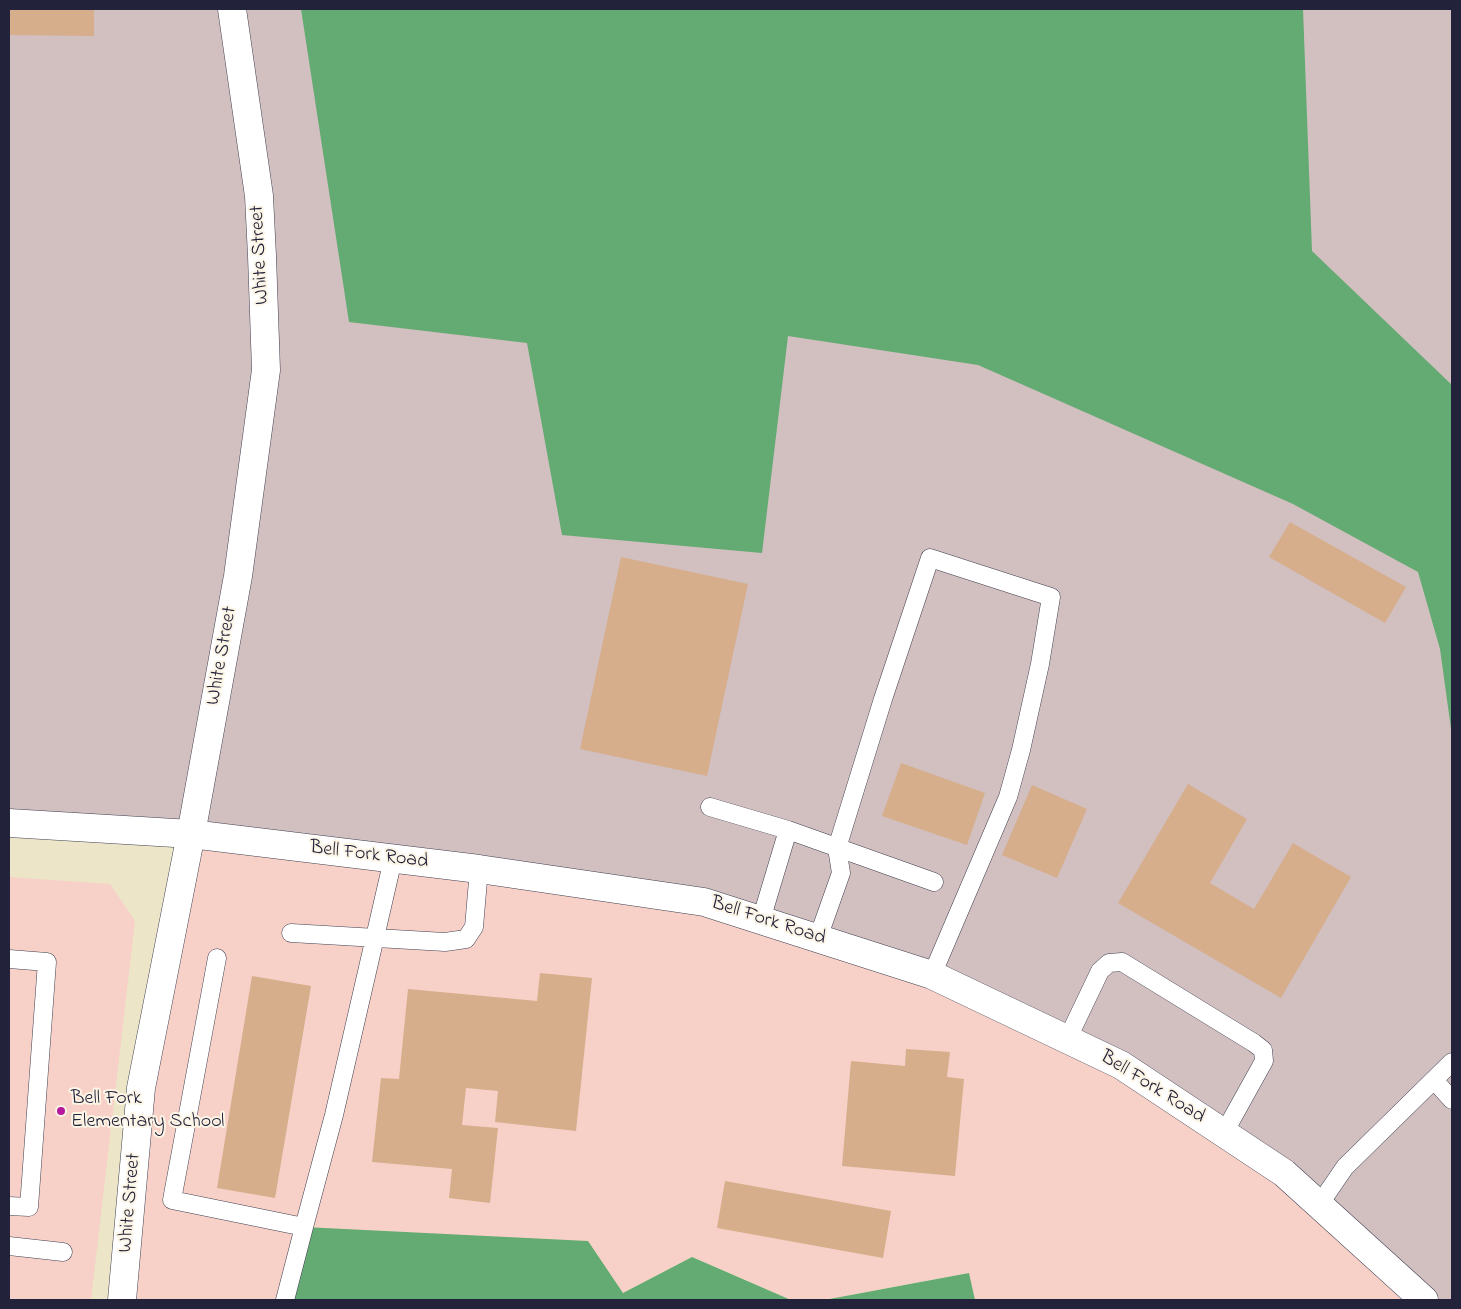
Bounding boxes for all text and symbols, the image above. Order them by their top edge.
street label: White Street [246,205,276,305]
street label: White Street [203,605,243,707]
street label: Bell Fork Road [308,837,430,875]
street label: Bell Fork Road [708,892,828,952]
street label: Bell Fork Road [1095,1046,1209,1130]
place label: Bell Fork Elementary School [71,1088,224,1135]
marker: Bell Fork Elementary School [55,1105,67,1117]
street label: White Street [115,1152,147,1254]

